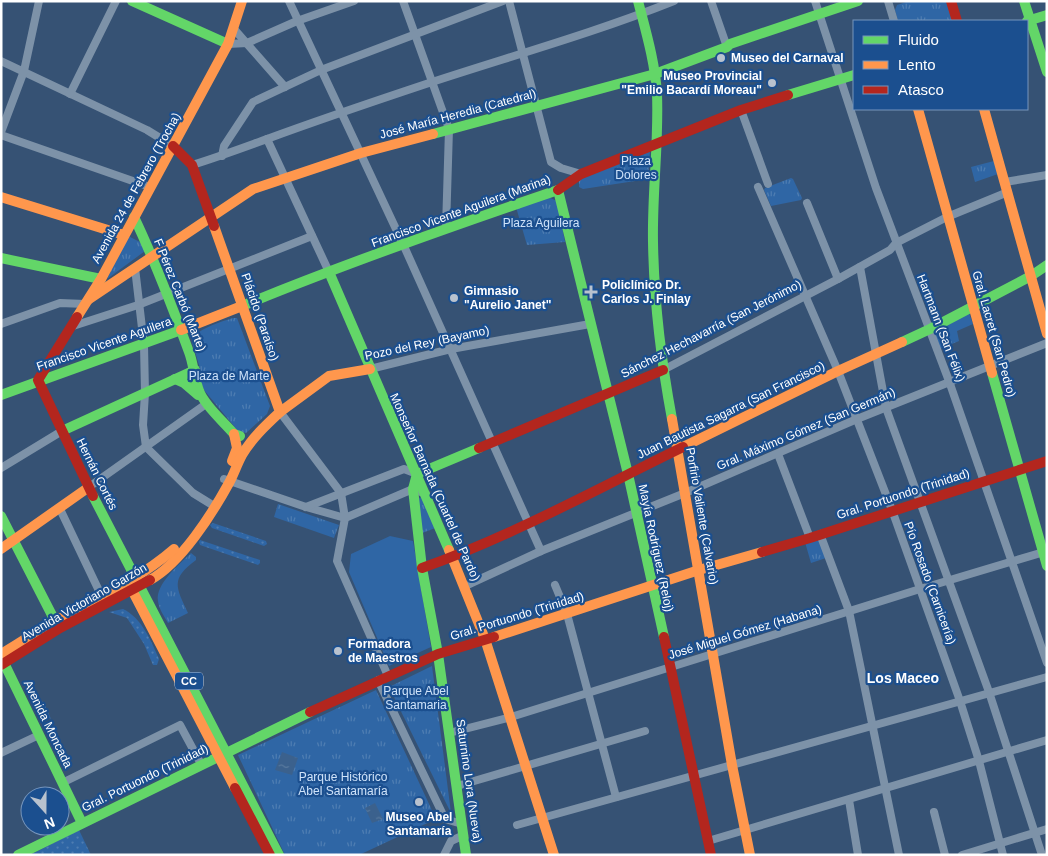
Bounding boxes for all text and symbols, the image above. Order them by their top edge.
legend [853,20,1028,110]
text: Fluido [898,31,939,48]
place label: Museo del Carnaval [731,51,844,65]
marker: Museo del Carnaval [715,52,727,64]
text: Lento [898,56,936,73]
place label: Museo Provincial "Emilio Bacardí Moreau" [621,69,762,97]
marker: Museo Provincial "Emilio Bacardí Moreau" [766,77,778,89]
text: Atasco [898,81,944,98]
street label: José María Heredia (Catedral) [378,86,538,142]
street label: Avenida 24 de Febrero (Trocha) [89,110,183,266]
park label: Plaza Dolores [615,154,657,182]
street label: Francisco Vicente Aguilera (Marina) [369,172,553,250]
park label: Plaza Aguilera [503,216,580,230]
street label: F Pérez Carbó (Marte) [151,237,209,353]
street label: Gral. Lacret (San Pedro) [969,269,1019,399]
street label: Plácido (Paraíso) [238,271,282,363]
street label: Hartmann (San Félix) [914,272,968,384]
street label: Sánchez Hechavarría (San Jerónimo) [618,277,804,381]
place label: Policlínico Dr. Carlos J. Finlay [602,278,691,306]
place label: Gimnasio "Aurelio Janet" [464,284,551,312]
marker: Policlínico Dr. Carlos J. Finlay [584,285,598,299]
marker: Gimnasio "Aurelio Janet" [448,292,460,304]
street label: Francisco Vicente Aguilera [35,314,174,374]
street label: Pozo del Rey (Bayamo) [364,323,490,363]
street label: Juan Bautista Sagarra (San Francisco) [635,358,827,462]
park label: Plaza de Marte [189,369,270,383]
street label: Gral. Máximo Gómez (San Germán) [715,385,897,473]
street label: Monseñor Barnada (Cuartel de Pardo) [387,391,483,583]
street label: Hernán Cortés [74,436,120,512]
street label: Porfirio Valiente (Calvario) [683,446,721,586]
street label: Gral. Portuondo (Trinidad) [835,466,971,522]
street label: Mayía Rodríguez (Reloj) [636,483,676,613]
street label: Pío Rosado (Carnicería) [901,520,959,646]
street label: Avenida Victoriano Garzón [19,560,149,644]
street label: Gral. Portuondo (Trinidad) [449,589,585,643]
street label: José Miguel Gómez (Habana) [667,602,823,662]
place label: Formadora de Maestros [348,637,418,665]
marker: Formadora de Maestros [332,645,344,657]
district label: Los Maceo [867,670,939,686]
road number: CC [175,672,203,689]
street label: Avenida Moncada [21,678,75,770]
park label: Parque Abel Santamaria [383,684,449,712]
street label: Saturnino Lora (Nueva) [453,718,485,844]
street label: Gral. Portuondo (Trinidad) [79,741,211,815]
park label: Parque Histórico Abel Santamaría [298,770,388,798]
north arrow [20,786,70,836]
marker: Museo Abel Santamaría [413,796,425,808]
place label: Museo Abel Santamaría [386,810,452,838]
text: N [42,814,57,832]

